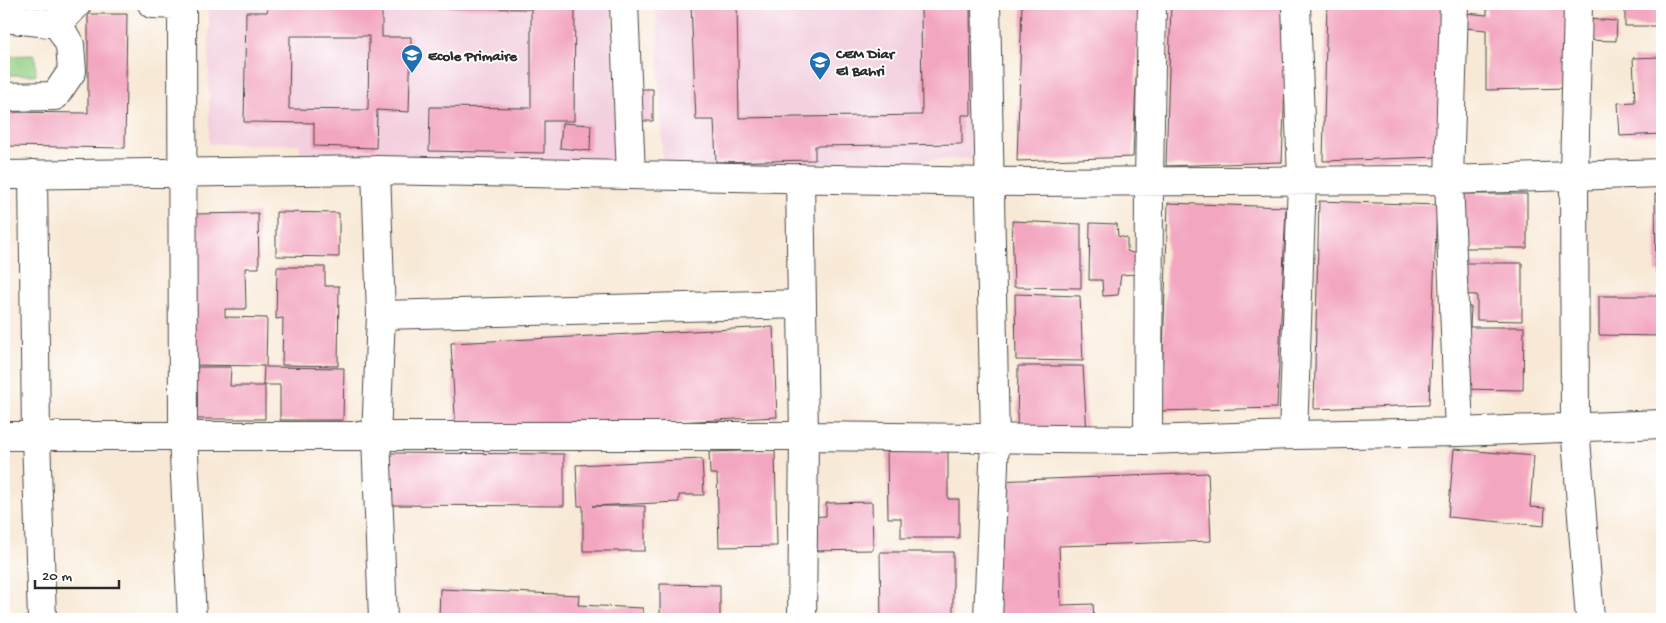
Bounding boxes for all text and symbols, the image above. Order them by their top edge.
school or university icon: Ecole Primaire [400,43,424,74]
place label: CEM Diar El Bahri [835,46,896,81]
place label: Ecole Primaire [428,48,518,66]
school or university icon: CEM Diar El Bahri [808,50,832,81]
scale bar [35,558,119,590]
text: 20 m [42,568,72,586]

